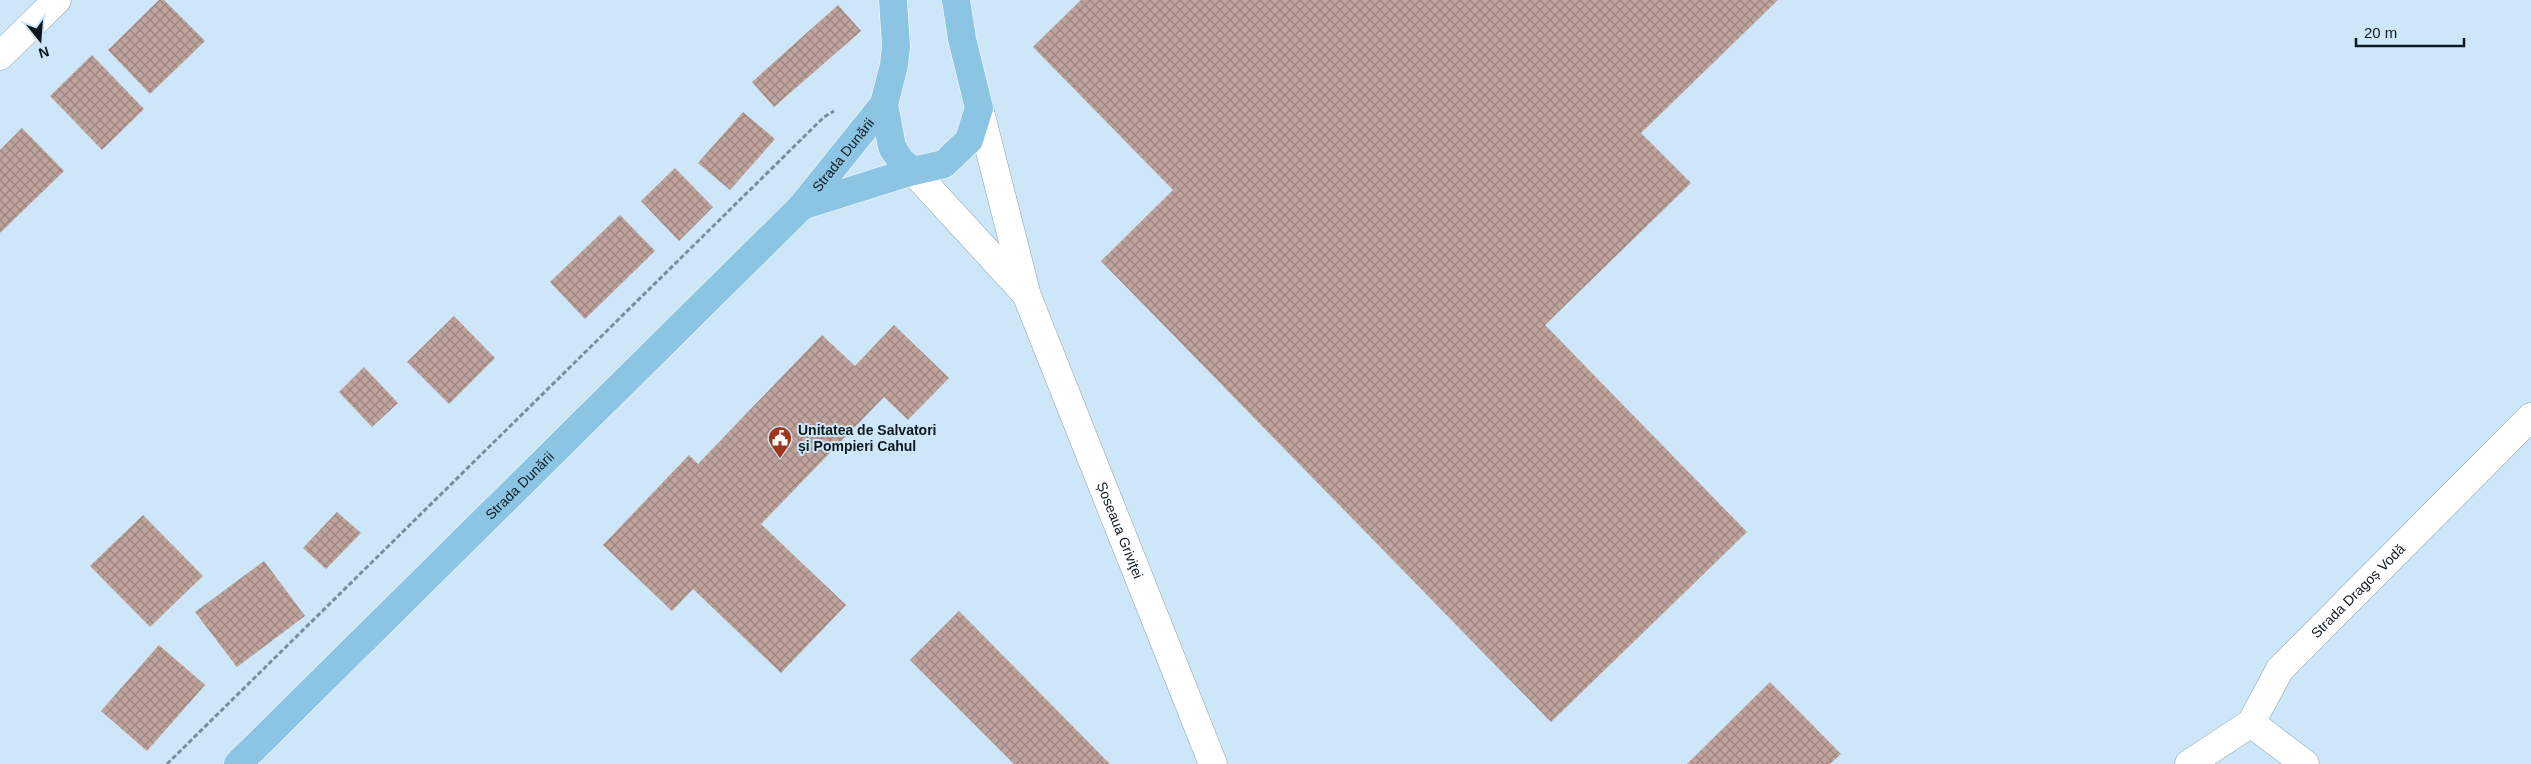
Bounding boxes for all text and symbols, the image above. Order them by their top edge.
north arrow [15,15,65,65]
scale bar [2356,15,2464,47]
text: 20 m [2364,24,2397,41]
text: N [37,43,51,62]
street label: Strada Dunării [809,115,877,195]
place label: Unitatea de Salvatori și Pompieri Cahul [798,422,937,454]
public building icon: Unitatea de Salvatori și Pompieri Cahul [767,425,793,459]
street label: Strada Dunării [482,448,557,523]
street label: Șoseaua Griviţei [1094,479,1146,581]
street label: Strada Dragoș Vodă [2308,540,2408,641]

